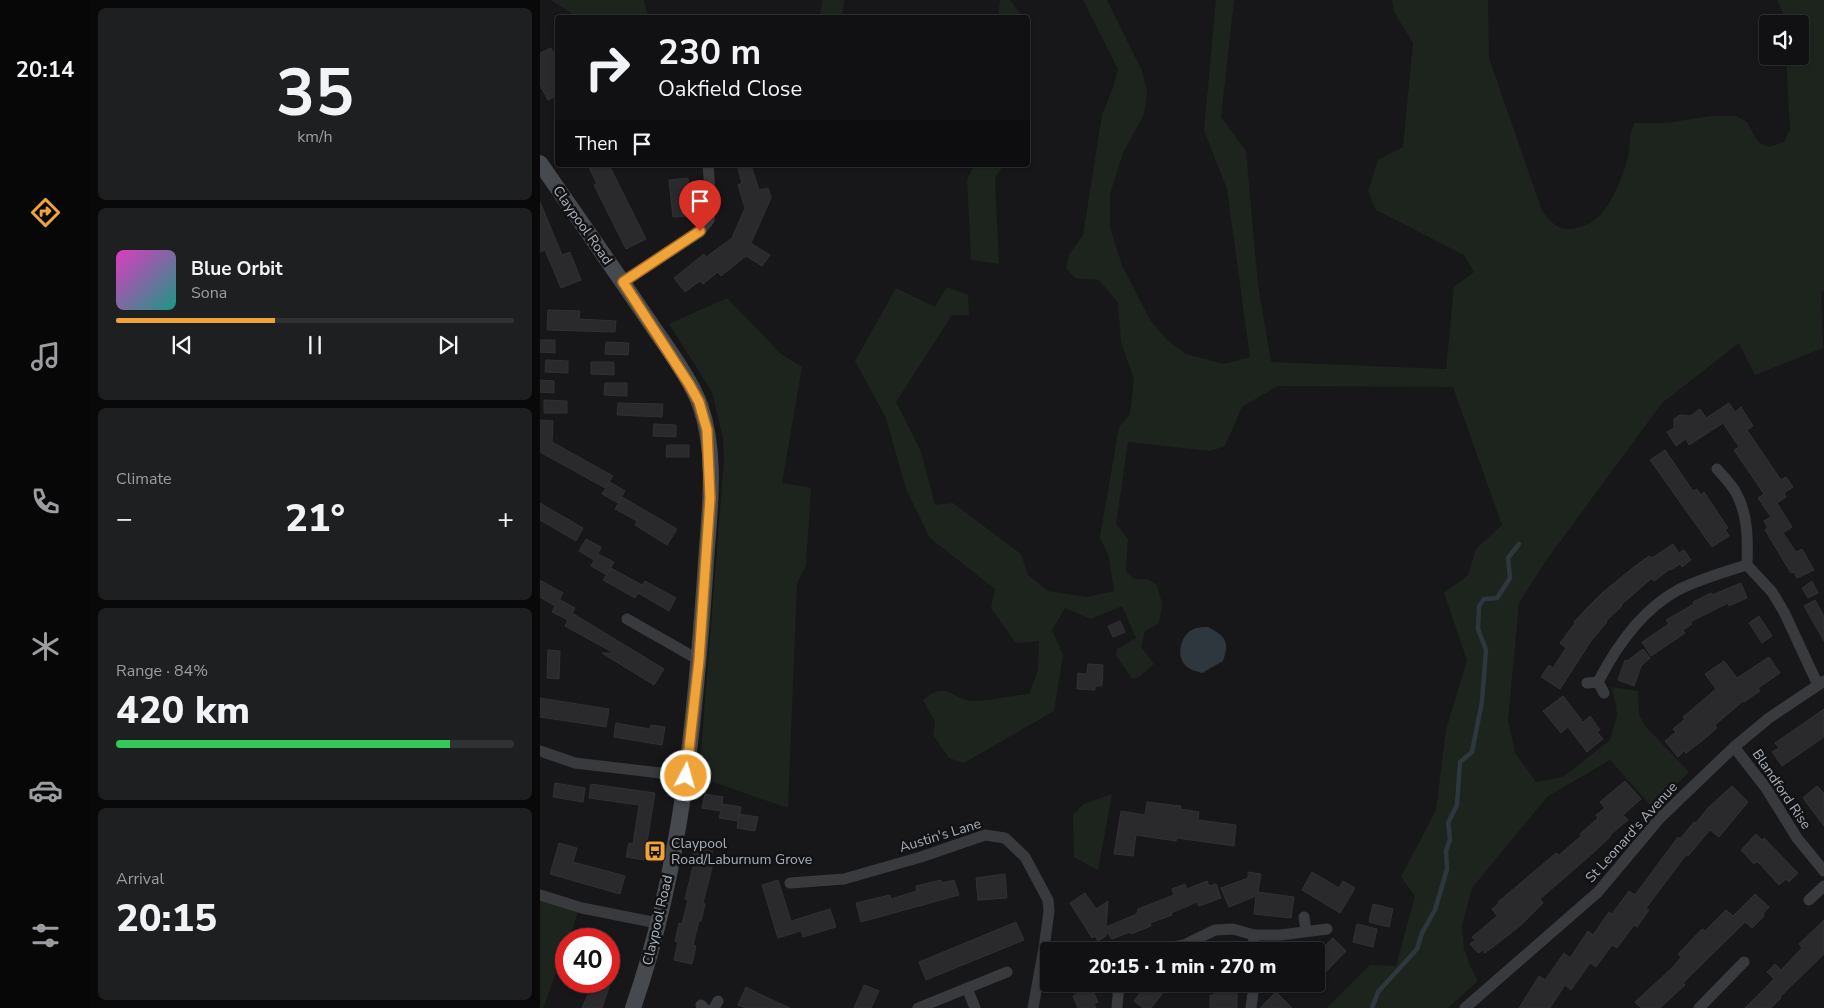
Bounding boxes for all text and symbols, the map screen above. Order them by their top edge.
map controls [1759,15,1809,65]
button: sound [1759,15,1809,65]
text: 230 m [658,29,761,76]
icon: right [575,35,640,100]
text: 35 [276,49,354,138]
text: 20:14 [16,55,74,85]
text: Oakfield Close [658,74,802,104]
text: km/h [297,126,333,148]
icon: arrive [628,130,656,158]
text: Then [575,131,618,157]
pin [679,180,721,231]
street label: Claypool Road [548,182,617,268]
icon: arrive [686,187,714,215]
icon: directions [28,195,63,230]
text: Blue Orbit [191,256,282,282]
text: Sona [191,282,227,304]
icon: previous [168,331,196,359]
icon: pause [301,331,329,359]
icon: next [434,331,462,359]
icon: music [28,339,63,374]
text: Climate [116,468,171,490]
icon: phone [28,484,63,519]
text: 21° [285,493,345,544]
text: − [116,500,133,538]
text: + [497,500,514,538]
icon: climate [28,629,63,664]
text: Range · 84% [116,660,208,682]
text: 420 km [116,685,250,736]
street label: Blandford Rise [1748,745,1815,833]
position arrow [659,749,711,801]
icon: car [28,773,63,808]
street label: St Leonard's Avenue [1581,778,1682,887]
street label: Austin's Lane [897,814,983,857]
place label: Claypool Road/Laburnum Grove [671,834,812,869]
bus stop icon: Claypool Road/Laburnum Grove [643,839,667,863]
text: Arrival [116,868,164,890]
street label: Claypool Road [638,873,677,967]
text: 20:15 [116,893,217,944]
icon: filters [28,918,63,953]
speed limit sign: 40 [555,928,620,993]
text: 20:15 · 1 min · 270 m [1089,954,1276,980]

